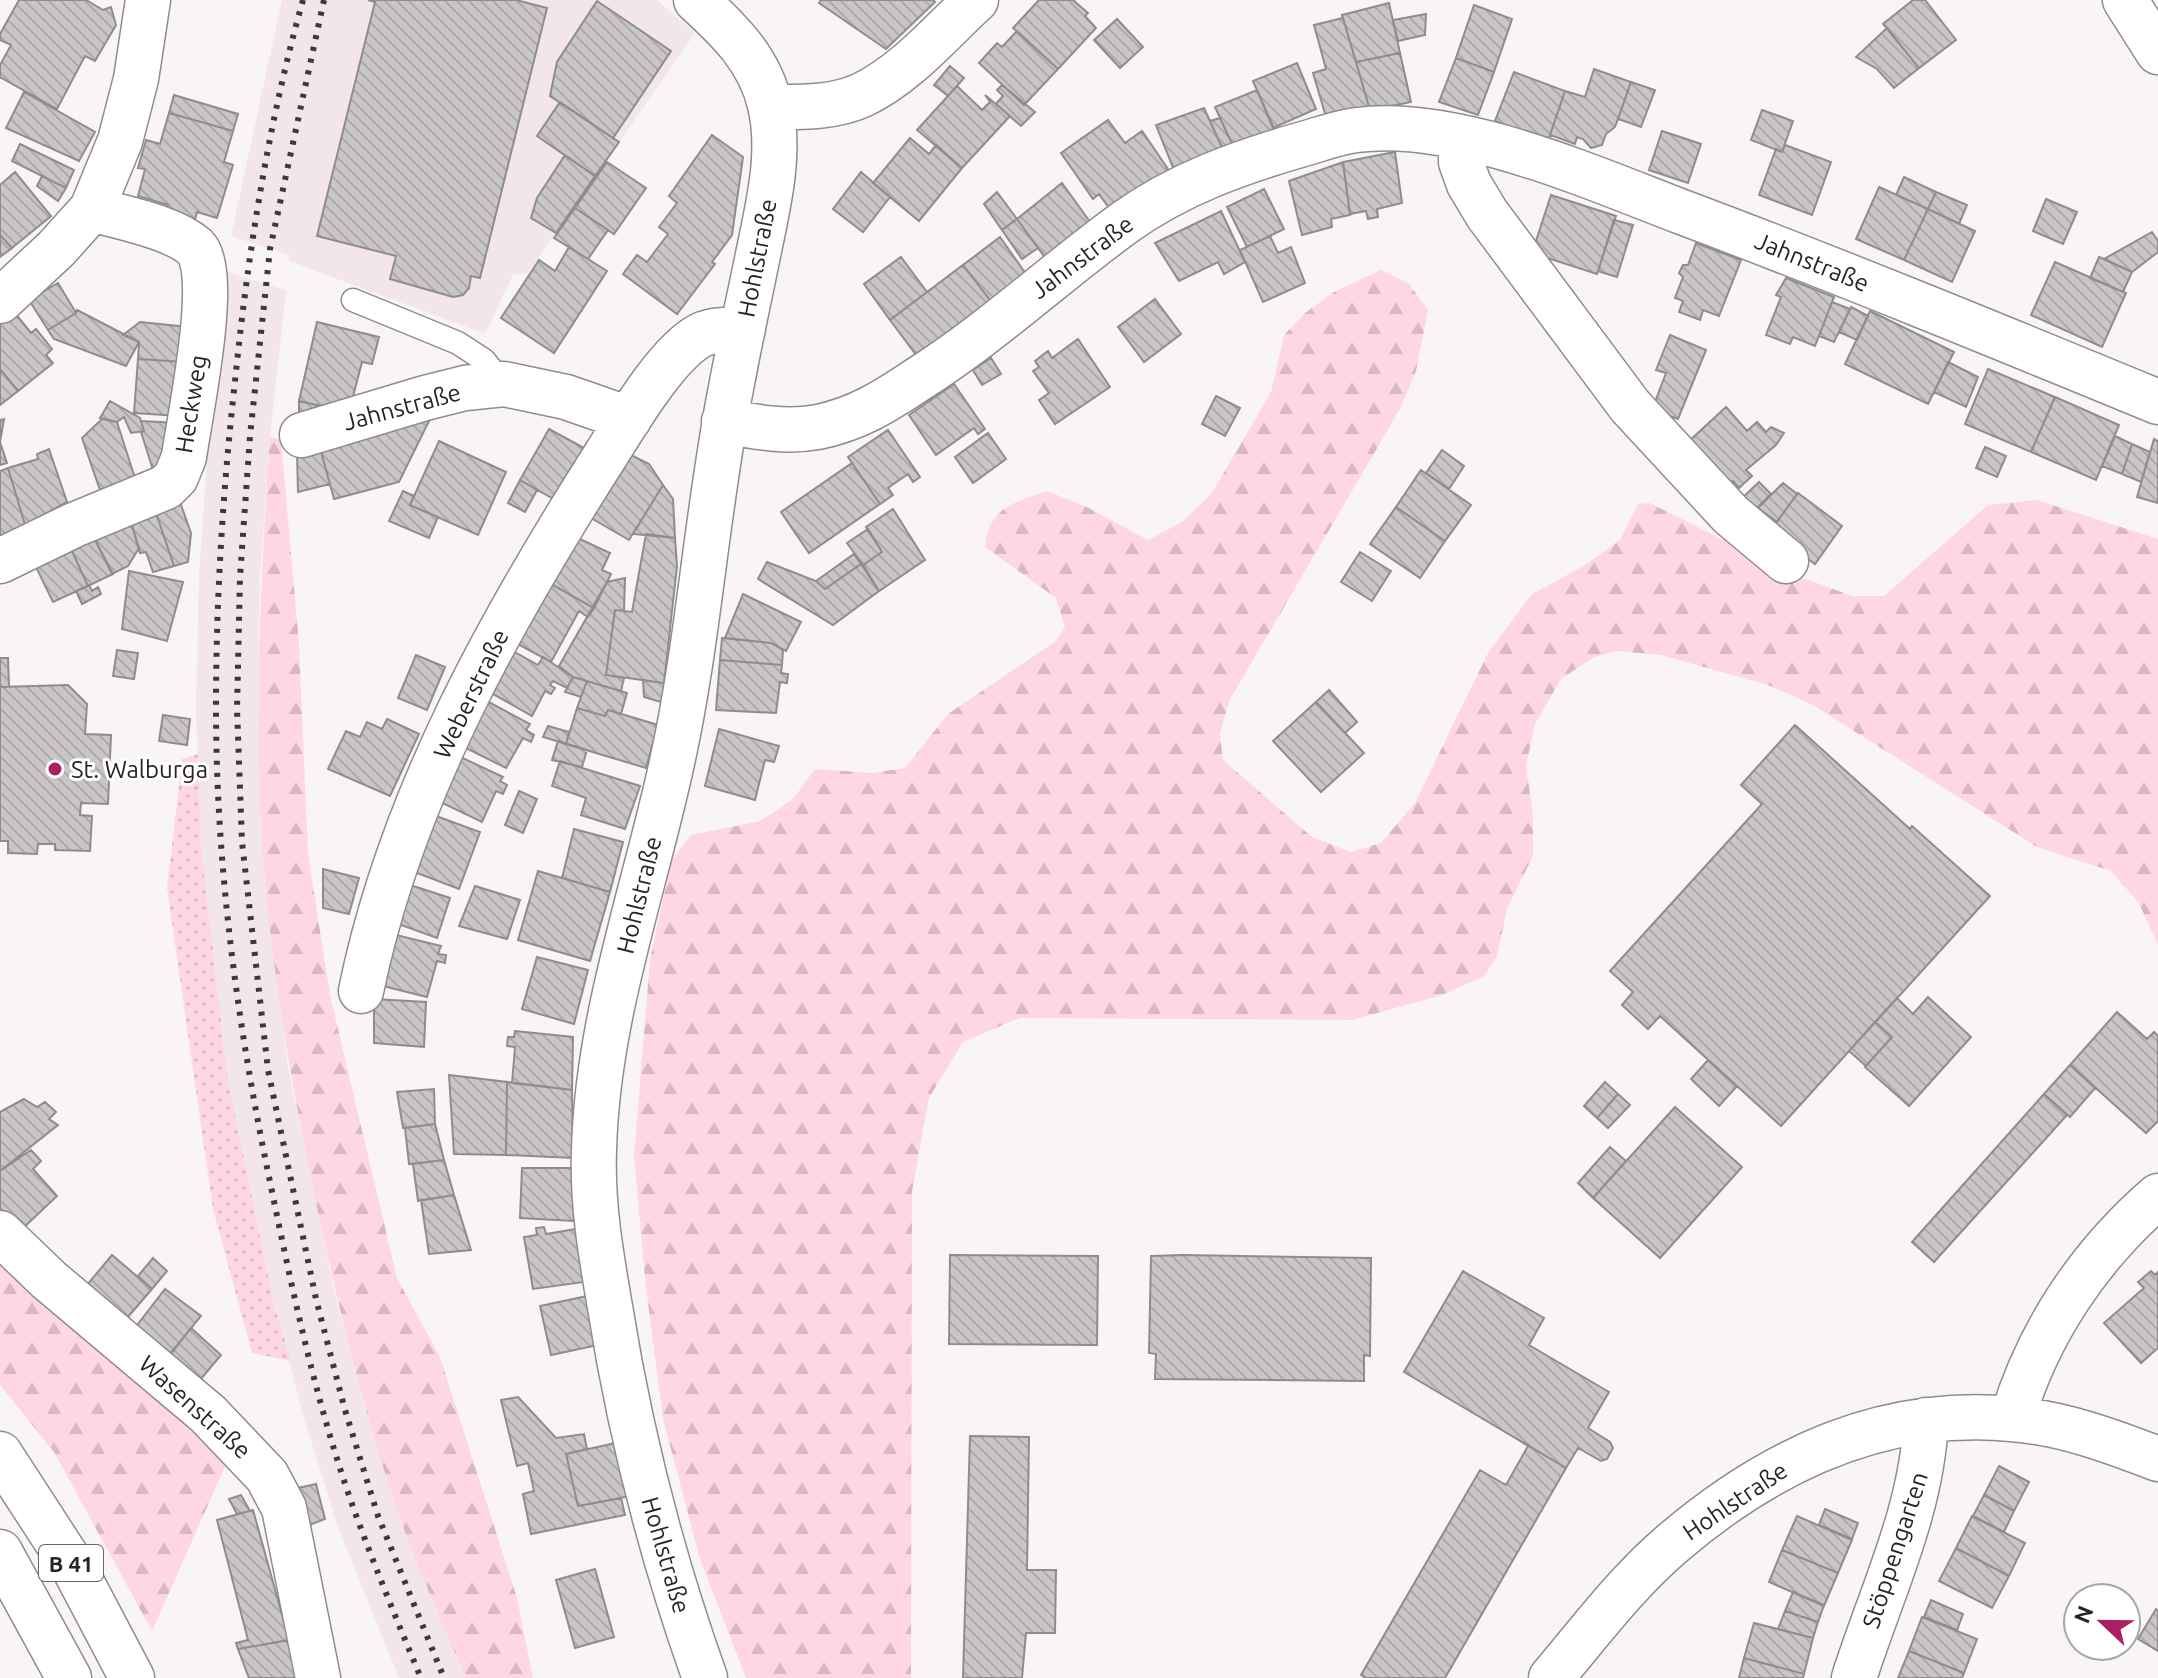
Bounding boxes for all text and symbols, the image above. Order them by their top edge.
street label: Hohlstraße [732,197,782,319]
street label: Jahnstraße [1026,210,1138,304]
street label: Jahnstraße [1751,227,1873,297]
street label: Heckweg [170,353,212,455]
street label: Jahnstraße [340,378,464,436]
street label: Weberstraße [428,625,514,763]
place label: St. Walburga [71,756,208,783]
marker: St. Walburga [46,760,64,778]
street label: Hohlstraße [611,834,667,956]
street label: Wasenstraße [134,1350,256,1464]
street label: Hohlstraße [1678,1456,1792,1546]
street label: Stöppengarten [1857,1469,1933,1631]
street label: Hohlstraße [637,1494,695,1616]
road number: B 41 [39,1545,103,1581]
north arrow [2062,1582,2142,1662]
text: N [2068,1602,2098,1627]

